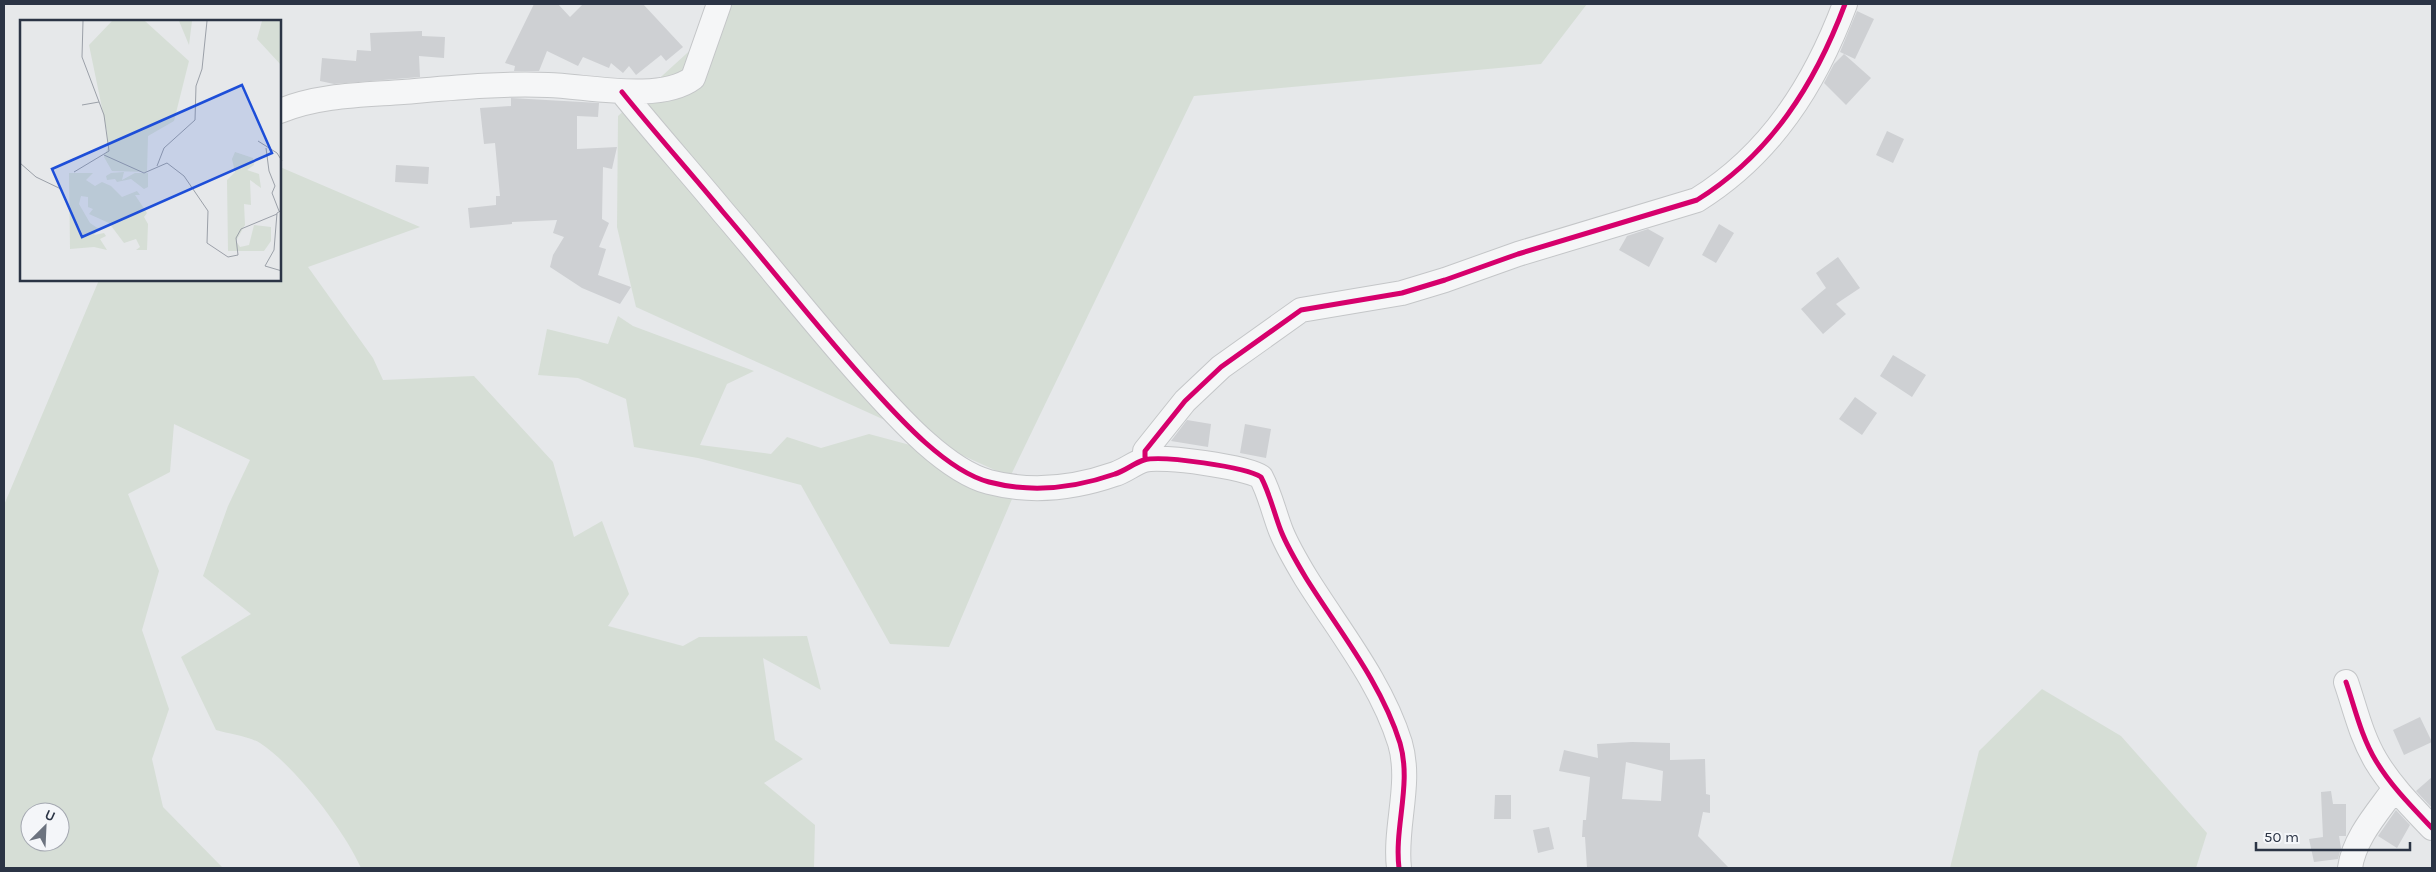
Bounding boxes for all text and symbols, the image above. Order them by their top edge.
inset map [20,20,281,281]
north arrow [20,802,70,852]
text: U [42,806,58,825]
scale bar [2256,820,2410,852]
text: 50 m [2264,828,2299,846]

